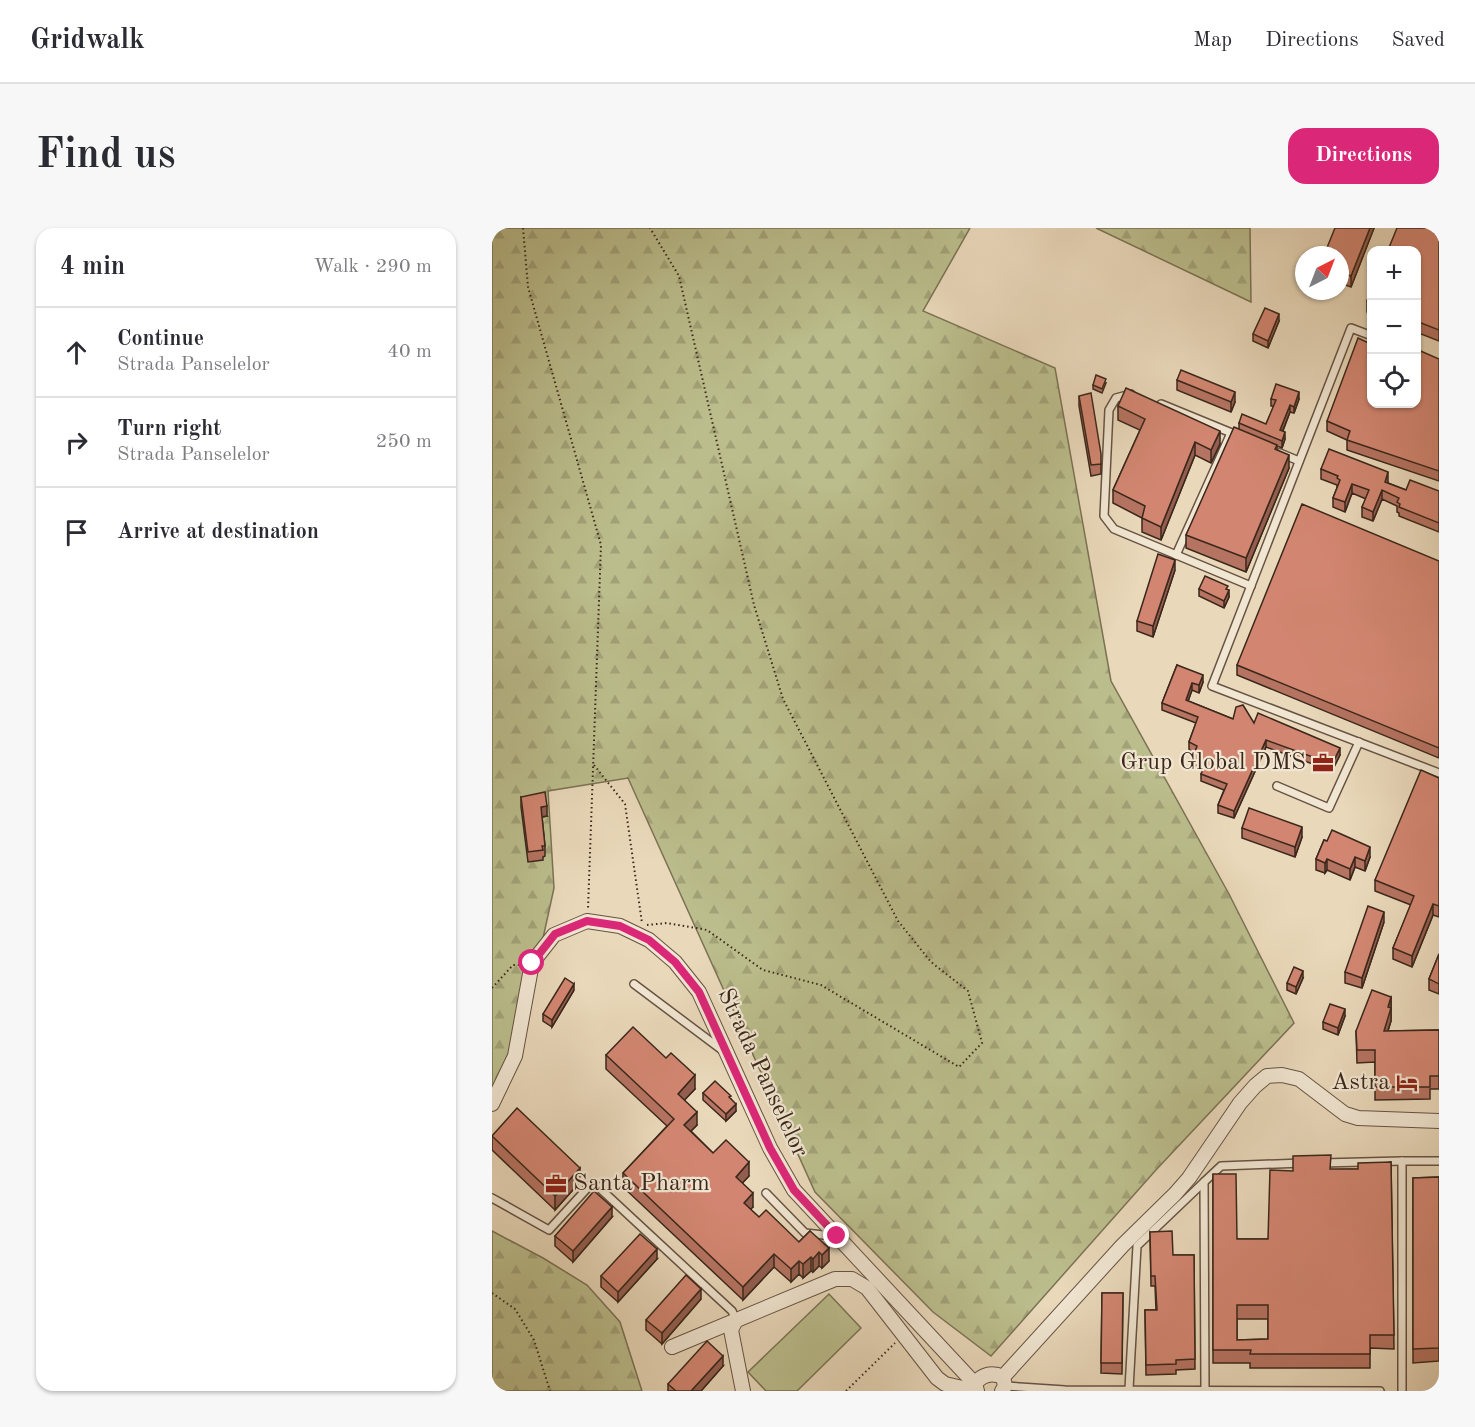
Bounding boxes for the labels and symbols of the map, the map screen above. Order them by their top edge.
north arrow [1295,246,1349,300]
place label: Grup Global DMS [1120,751,1306,775]
office icon: Grup Global DMS [1311,751,1335,775]
route start [518,949,544,975]
street label: Strada Panselelor [712,985,812,1161]
place label: Astra [1331,1071,1390,1095]
hotel icon: Astra [1395,1071,1419,1095]
office icon: Santa Pharm [544,1172,568,1196]
place label: Santa Pharm [573,1172,710,1196]
route end [823,1222,849,1248]

